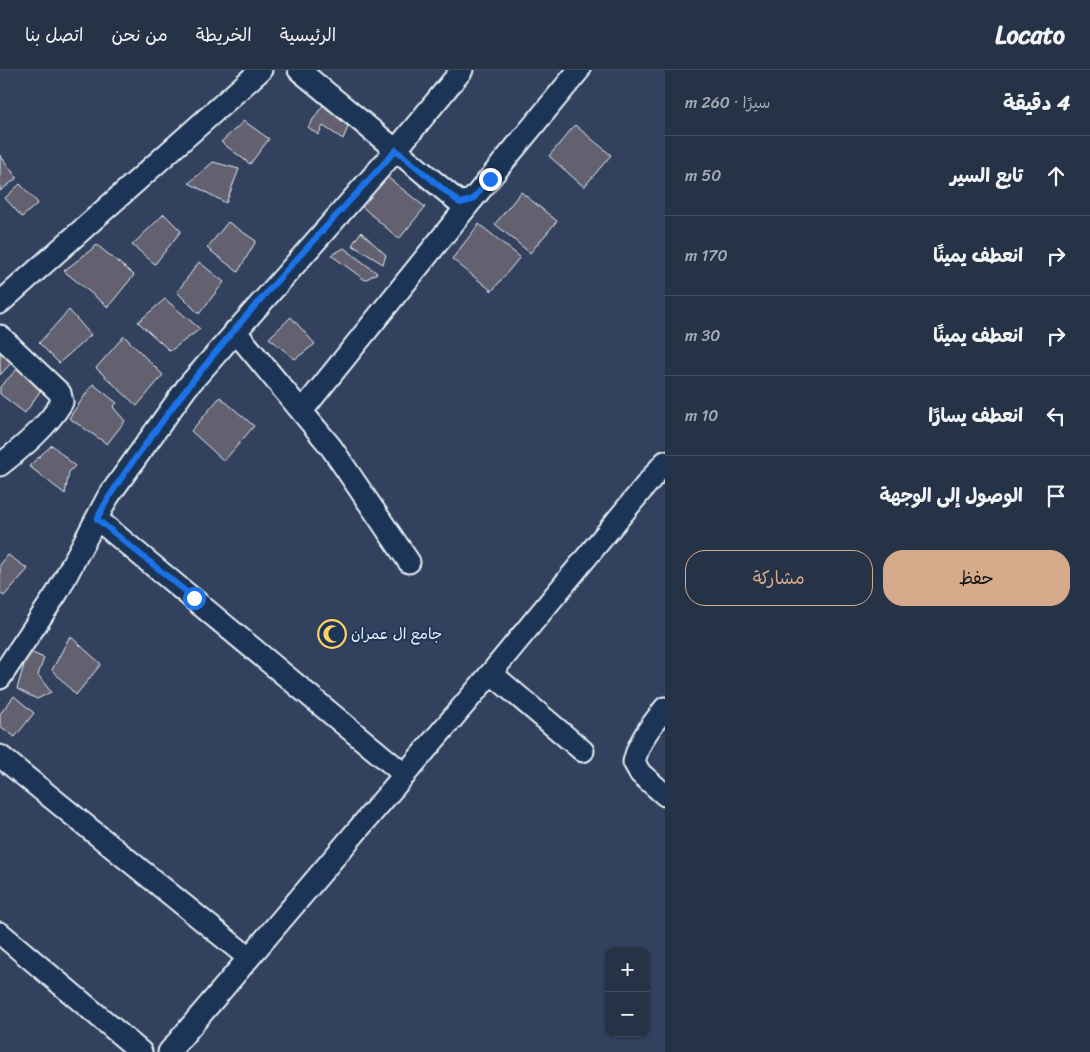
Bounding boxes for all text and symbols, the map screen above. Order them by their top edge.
text: Locato [995,14,1065,56]
text: اتصل بنا [25,19,84,51]
text: من نحن [112,19,168,51]
text: الخريطة [196,19,252,51]
text: الرئيسية [280,19,336,51]
text: 4 دقيقة [1003,84,1070,122]
text: سيرًا · 260 m [685,88,770,117]
text: تابع السير [950,159,1023,192]
text: 50 m [685,161,721,190]
icon: ahead [1042,162,1070,190]
route end [479,168,502,191]
text: انعطف يمينًا [933,239,1023,272]
text: 170 m [685,241,728,270]
icon: right [1042,242,1070,270]
text: انعطف يمينًا [933,319,1023,352]
text: 30 m [685,321,720,350]
icon: right [1042,322,1070,350]
text: انعطف يسارًا [928,399,1023,432]
text: 10 m [685,401,718,430]
icon: left [1042,402,1070,430]
text: الوصول إلى الوجهة [880,479,1023,512]
icon: arrive [1042,482,1070,510]
button: مشاركة [685,550,873,606]
button: حفظ [883,550,1070,606]
route start [183,587,206,610]
mosque icon: جامع ال عمران [317,619,347,649]
place label: جامع ال عمران [351,621,442,647]
map controls [605,947,650,1037]
button: + [605,947,650,992]
button: − [605,992,650,1037]

